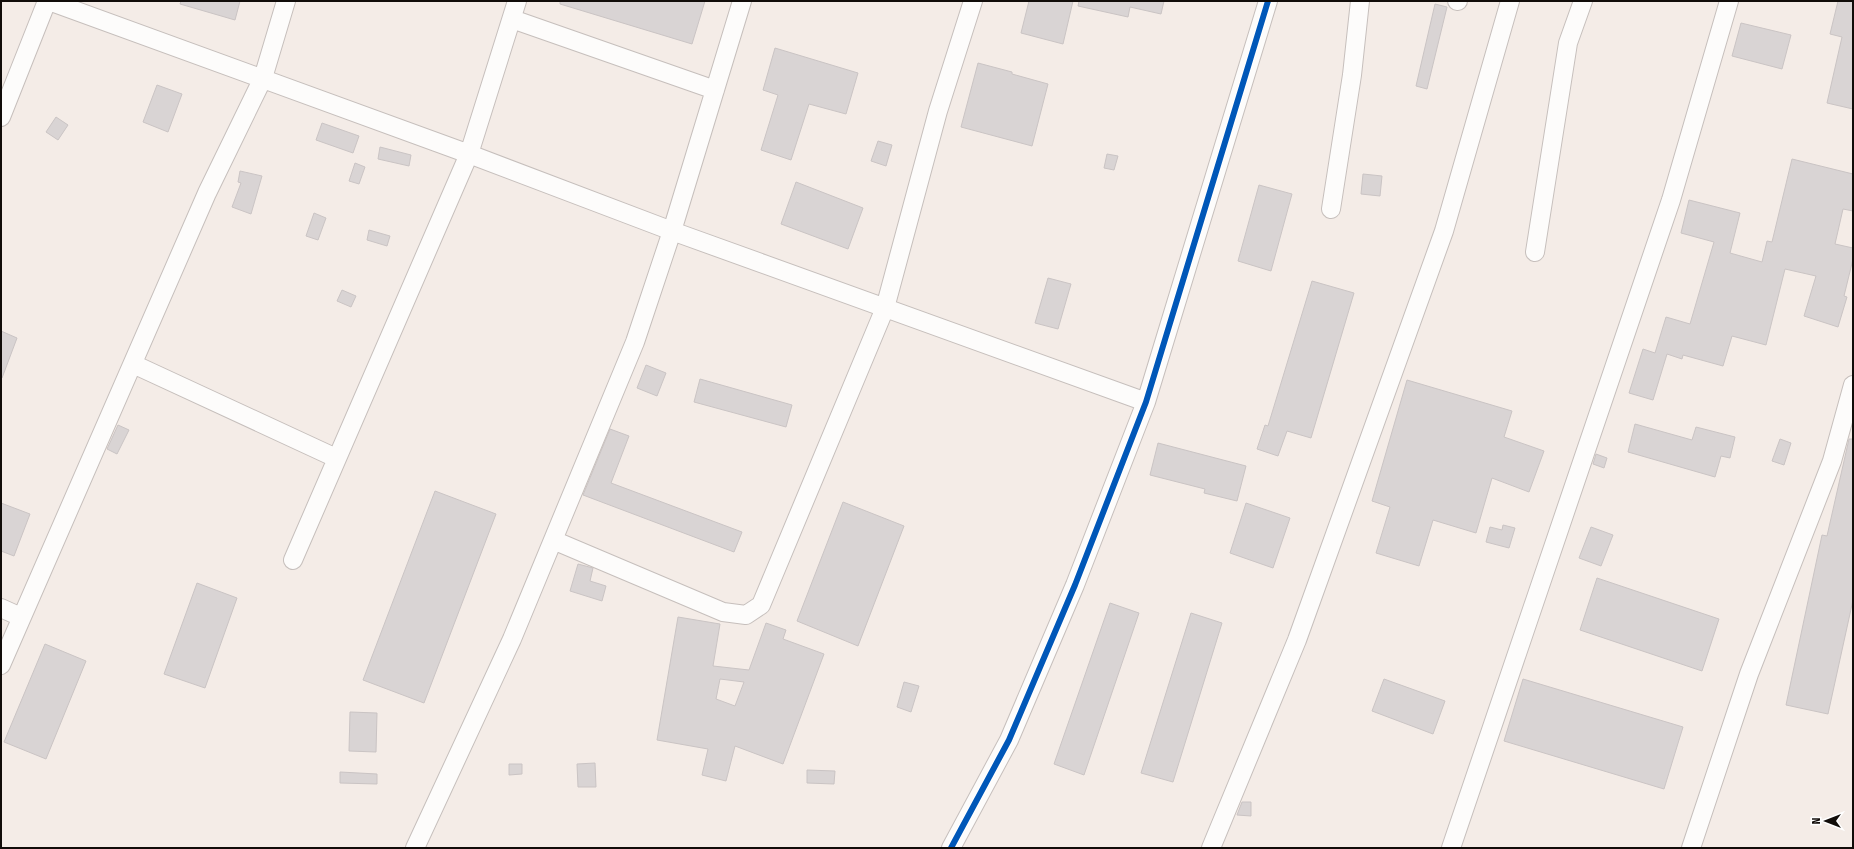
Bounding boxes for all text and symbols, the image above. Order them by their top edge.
north arrow [1806,801,1846,841]
text: N [1810,818,1823,824]

